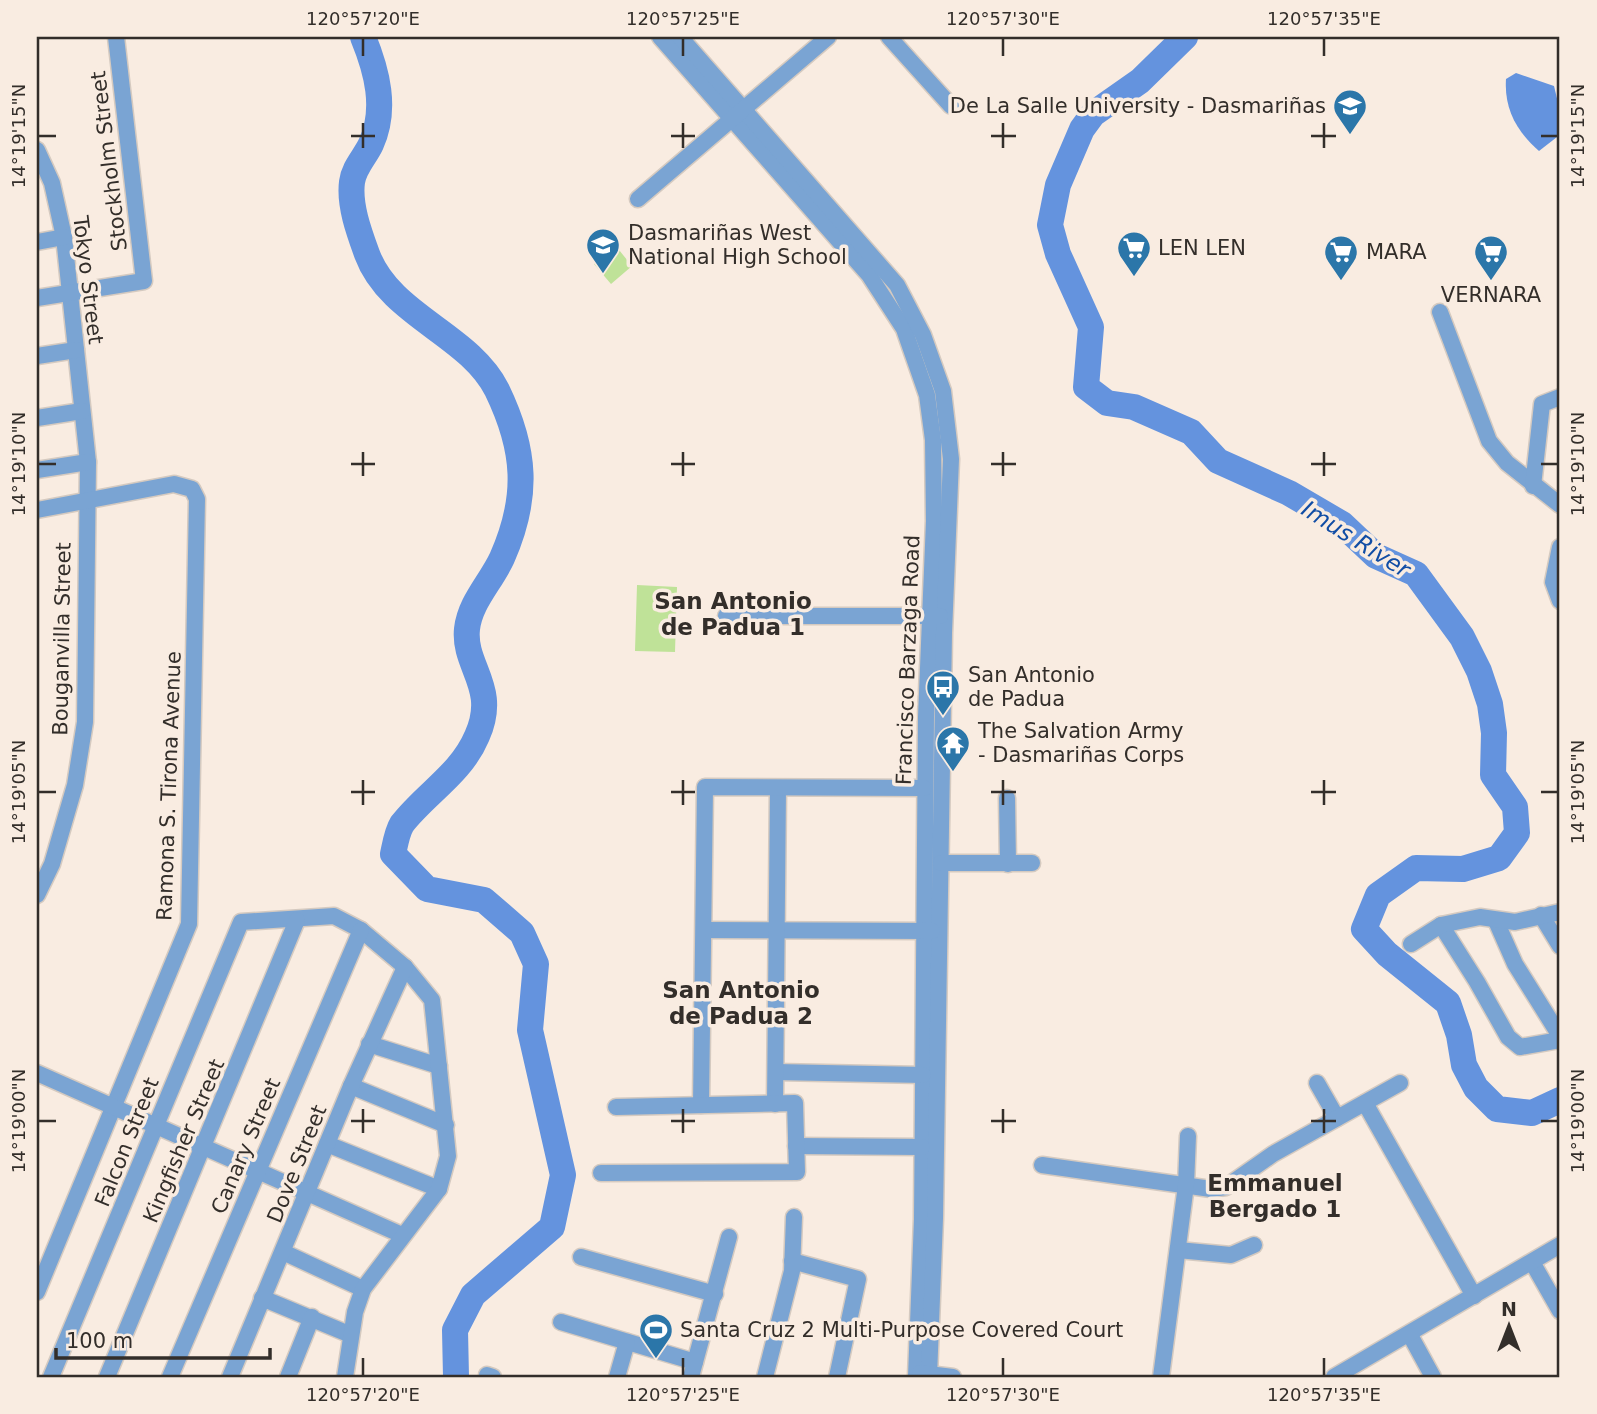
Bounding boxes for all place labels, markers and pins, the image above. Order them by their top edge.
school or university icon: De La Salle University - Dasmariñas [1331,87,1369,136]
place label: De La Salle University - Dasmariñas [950,94,1326,118]
place label: Dasmariñas West National High School [628,221,847,269]
school or university icon: Dasmariñas West National High School [584,226,622,275]
supermarket icon: LEN LEN [1115,229,1153,278]
supermarket icon: MARA [1322,233,1360,282]
supermarket icon: VERNARA [1472,233,1510,282]
place label: LEN LEN [1158,236,1246,260]
place label: MARA [1366,240,1427,264]
place label: VERNARA [1441,283,1542,307]
place label: San Antonio de Padua [968,663,1095,711]
bus stop icon: San Antonio de Padua [924,668,962,717]
place label: The Salvation Army - Dasmariñas Corps [977,719,1184,767]
temple icon: The Salvation Army - Dasmariñas Corps [934,724,972,773]
sports icon: Santa Cruz 2 Multi-Purpose Covered Court [637,1311,675,1360]
place label: Santa Cruz 2 Multi-Purpose Covered Court [680,1318,1123,1342]

